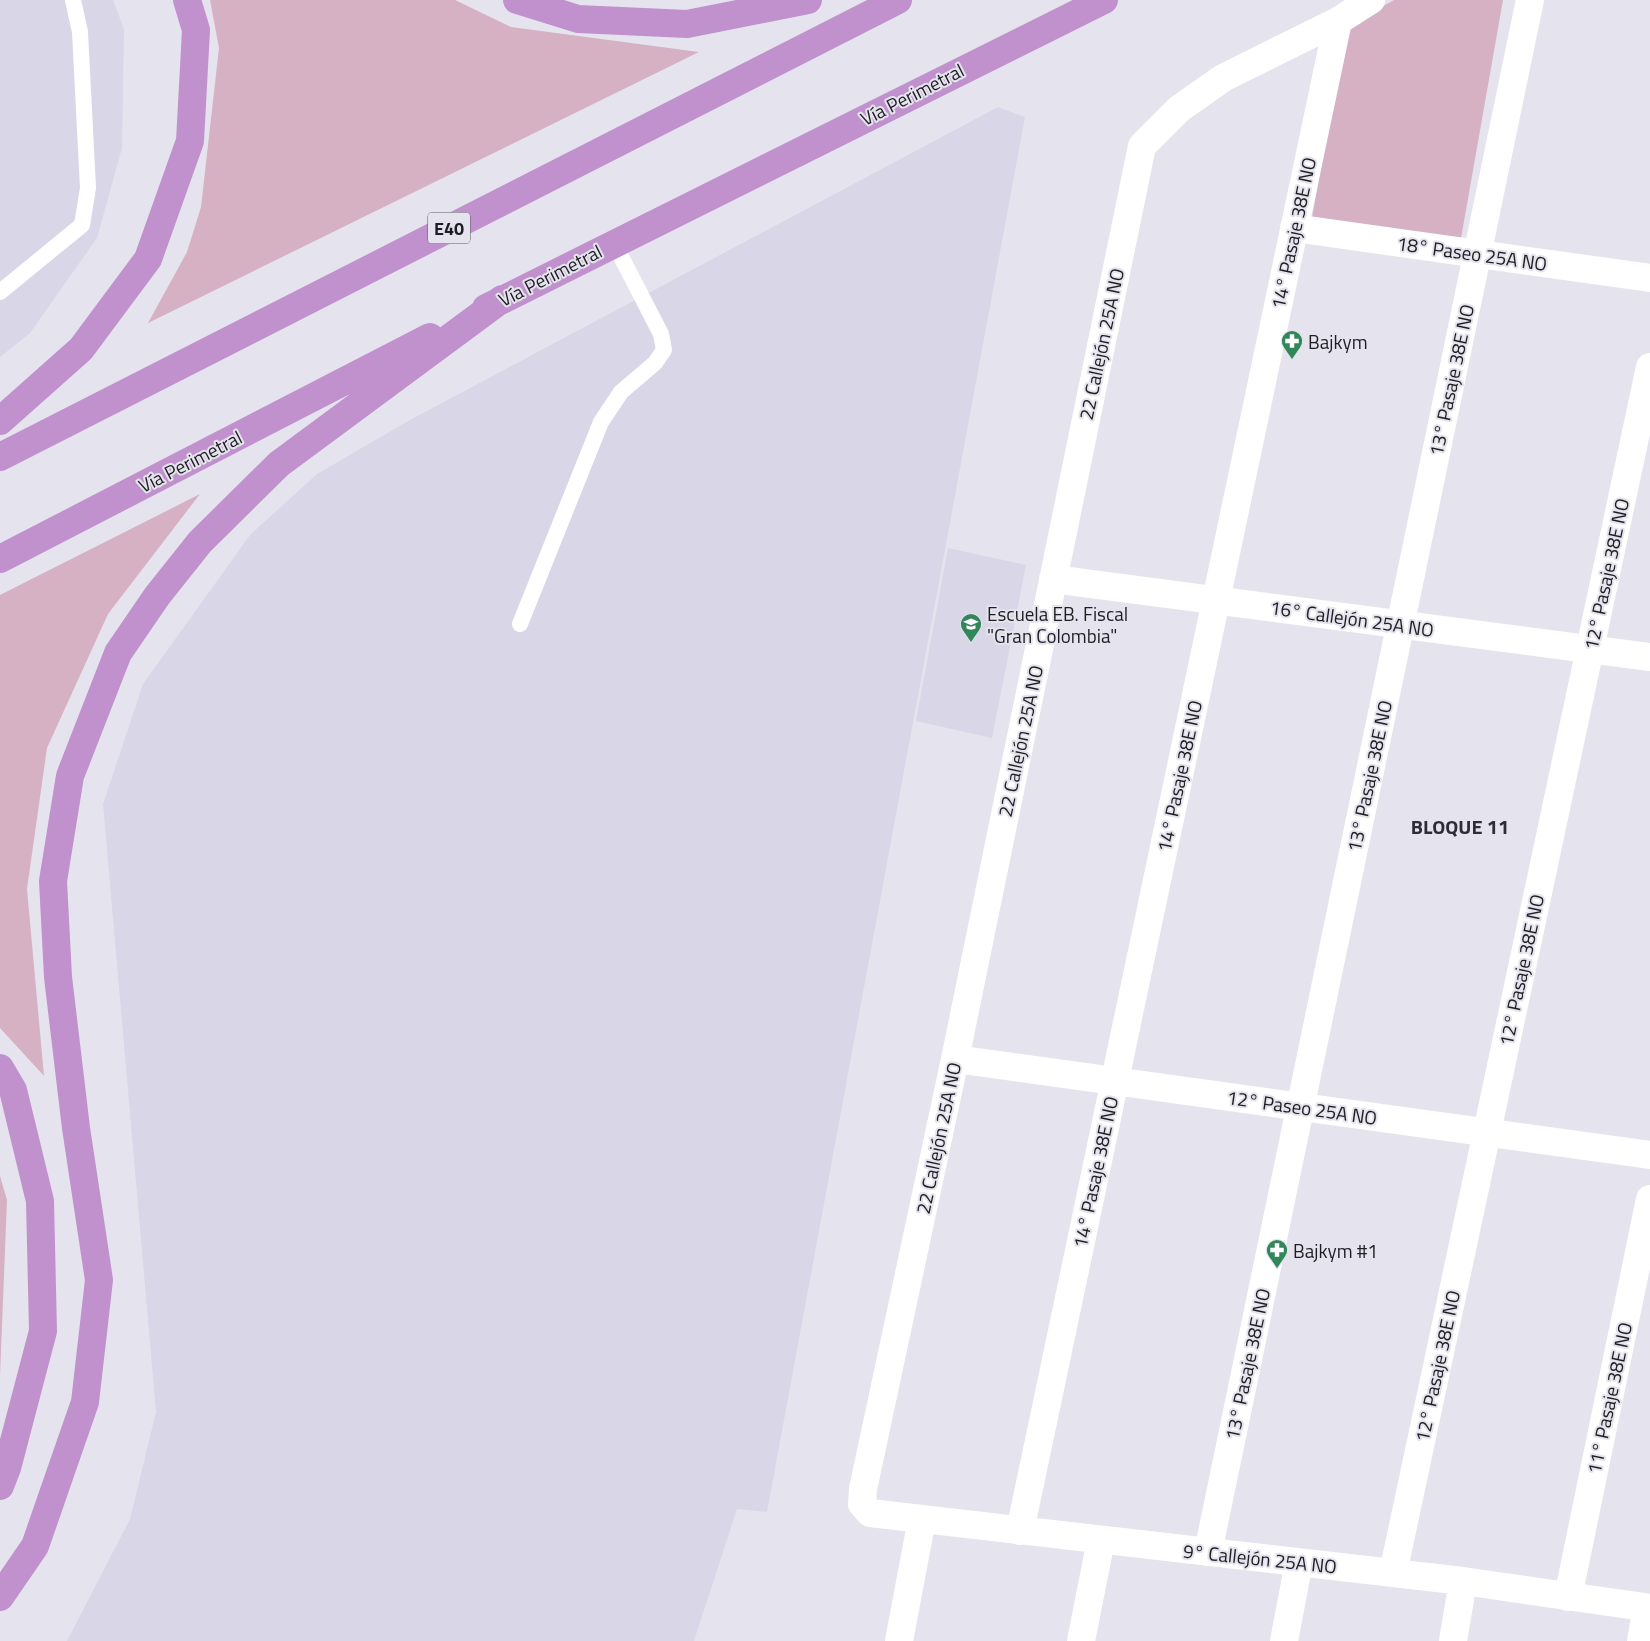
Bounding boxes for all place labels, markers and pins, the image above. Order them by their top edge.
place label: Bajkym [1308,327,1368,356]
pharmacy icon: Bajkym [1280,329,1304,360]
place label: Escuela EB. Fiscal "Gran Colombia" [987,599,1128,650]
school or university icon: Escuela EB. Fiscal "Gran Colombia" [959,612,983,643]
place label: Bajkym #1 [1293,1236,1378,1265]
pharmacy icon: Bajkym #1 [1265,1238,1289,1269]

